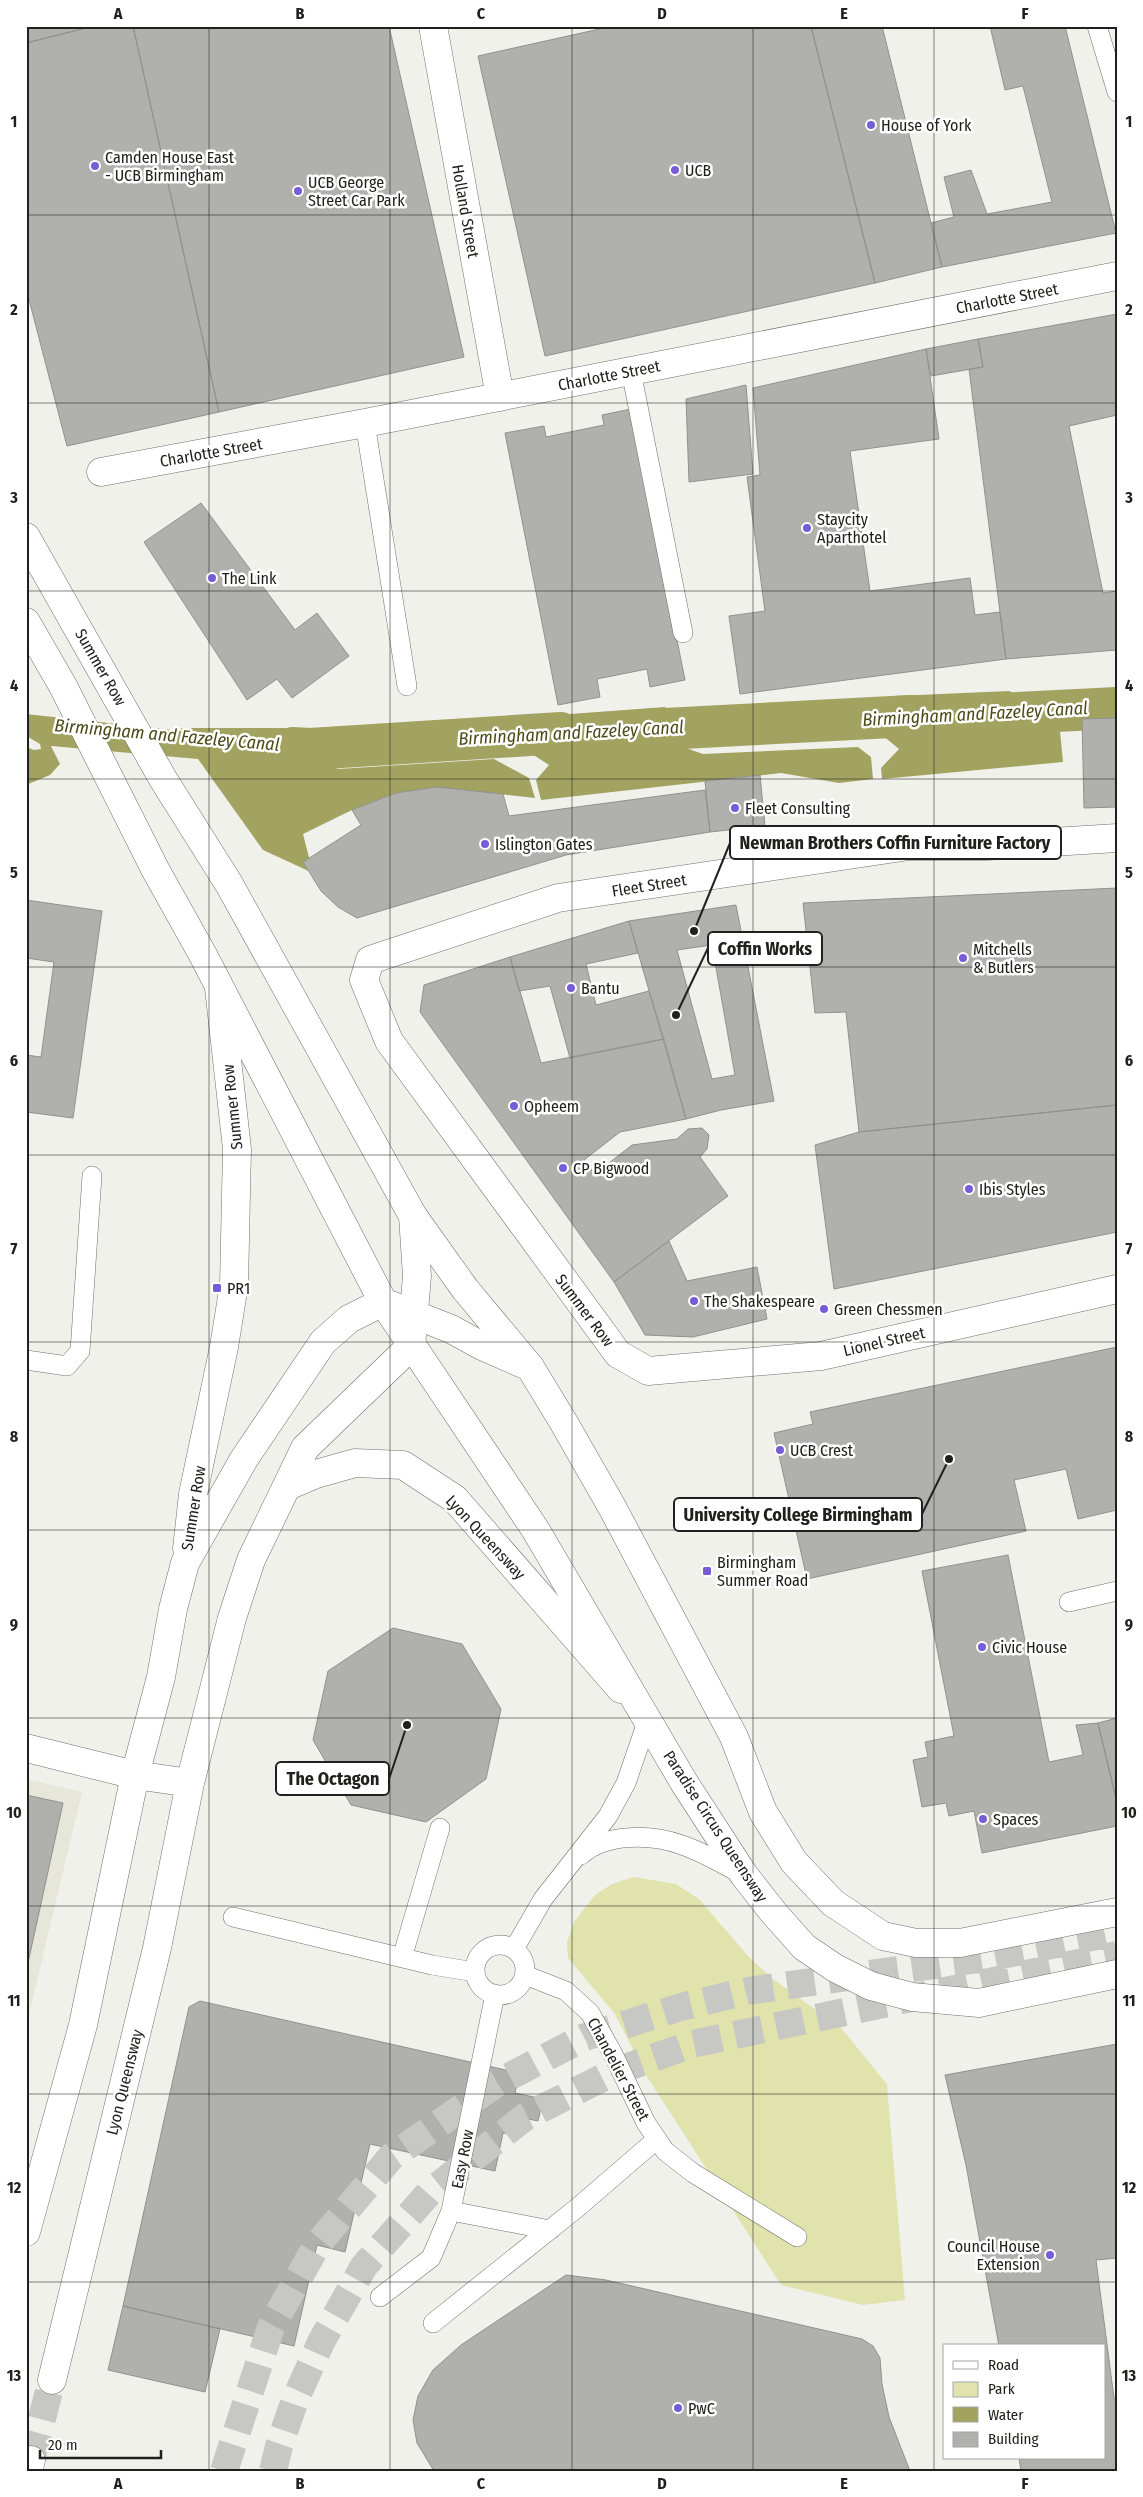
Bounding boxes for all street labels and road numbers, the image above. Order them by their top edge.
street label: Holland Street [448,163,483,260]
street label: Charlotte Street [954,279,1061,318]
street label: Charlotte Street [556,356,663,395]
street label: Charlotte Street [158,434,265,471]
street label: Summer Row [71,625,130,709]
street label: Fleet Street [610,870,688,901]
street label: Summer Row [219,1063,246,1150]
street label: Summer Row [551,1270,618,1351]
street label: Lionel Street [841,1323,928,1360]
street label: Summer Row [177,1464,210,1552]
street label: Lyon Queensway [442,1491,530,1584]
street label: Paradise Circus Queensway [659,1747,772,1906]
street label: Chandelier Street [583,2014,654,2125]
street label: Lyon Queensway [102,2027,147,2137]
street label: Easy Row [447,2127,478,2190]

